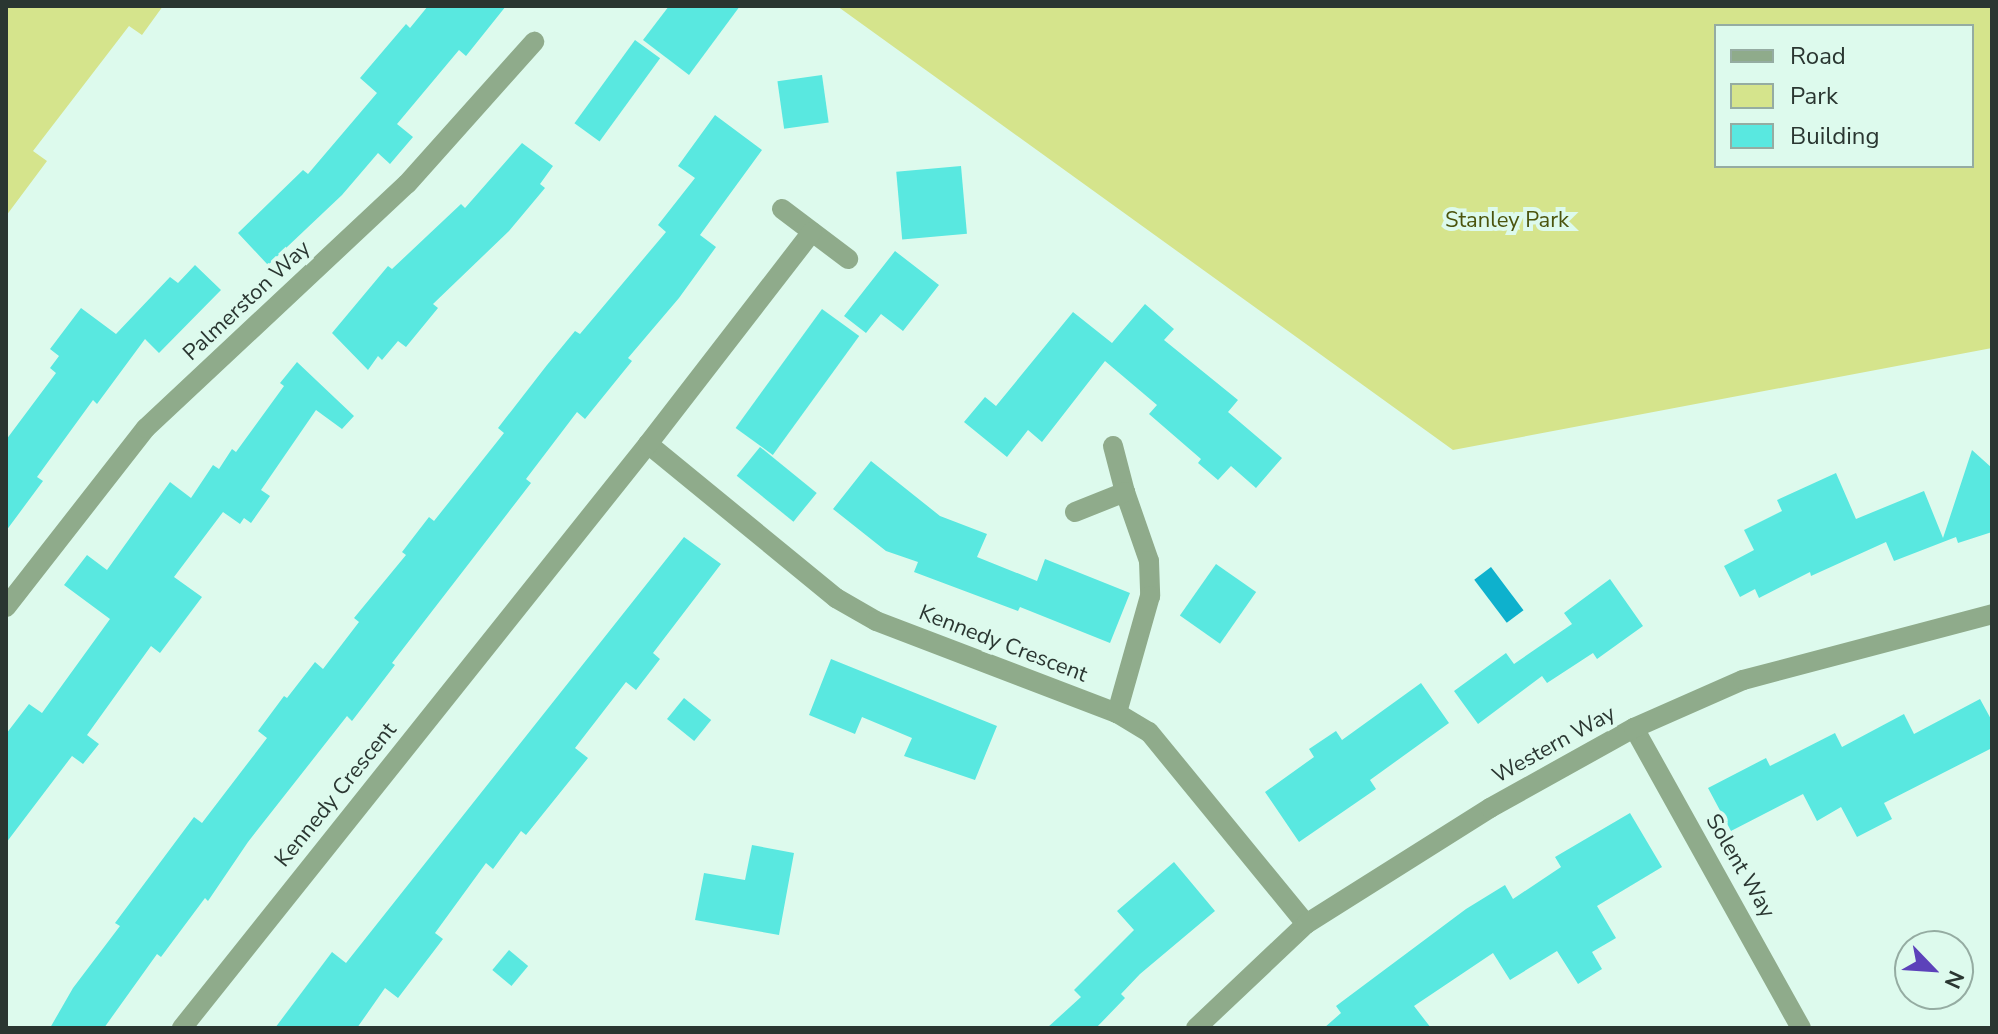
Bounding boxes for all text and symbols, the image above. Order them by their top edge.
legend [1714,24,1974,168]
text: Road [1790,40,1846,72]
text: Park [1790,80,1838,112]
text: Building [1790,120,1880,152]
park label: Stanley Park [1445,208,1569,234]
street label: Palmerston Way [178,235,316,367]
street label: Kennedy Crescent [915,600,1091,688]
street label: Western Way [1488,700,1620,790]
street label: Kennedy Crescent [270,717,402,873]
street label: Solent Way [1700,809,1780,923]
north arrow [1894,930,1974,1010]
text: N [1937,965,1971,993]

